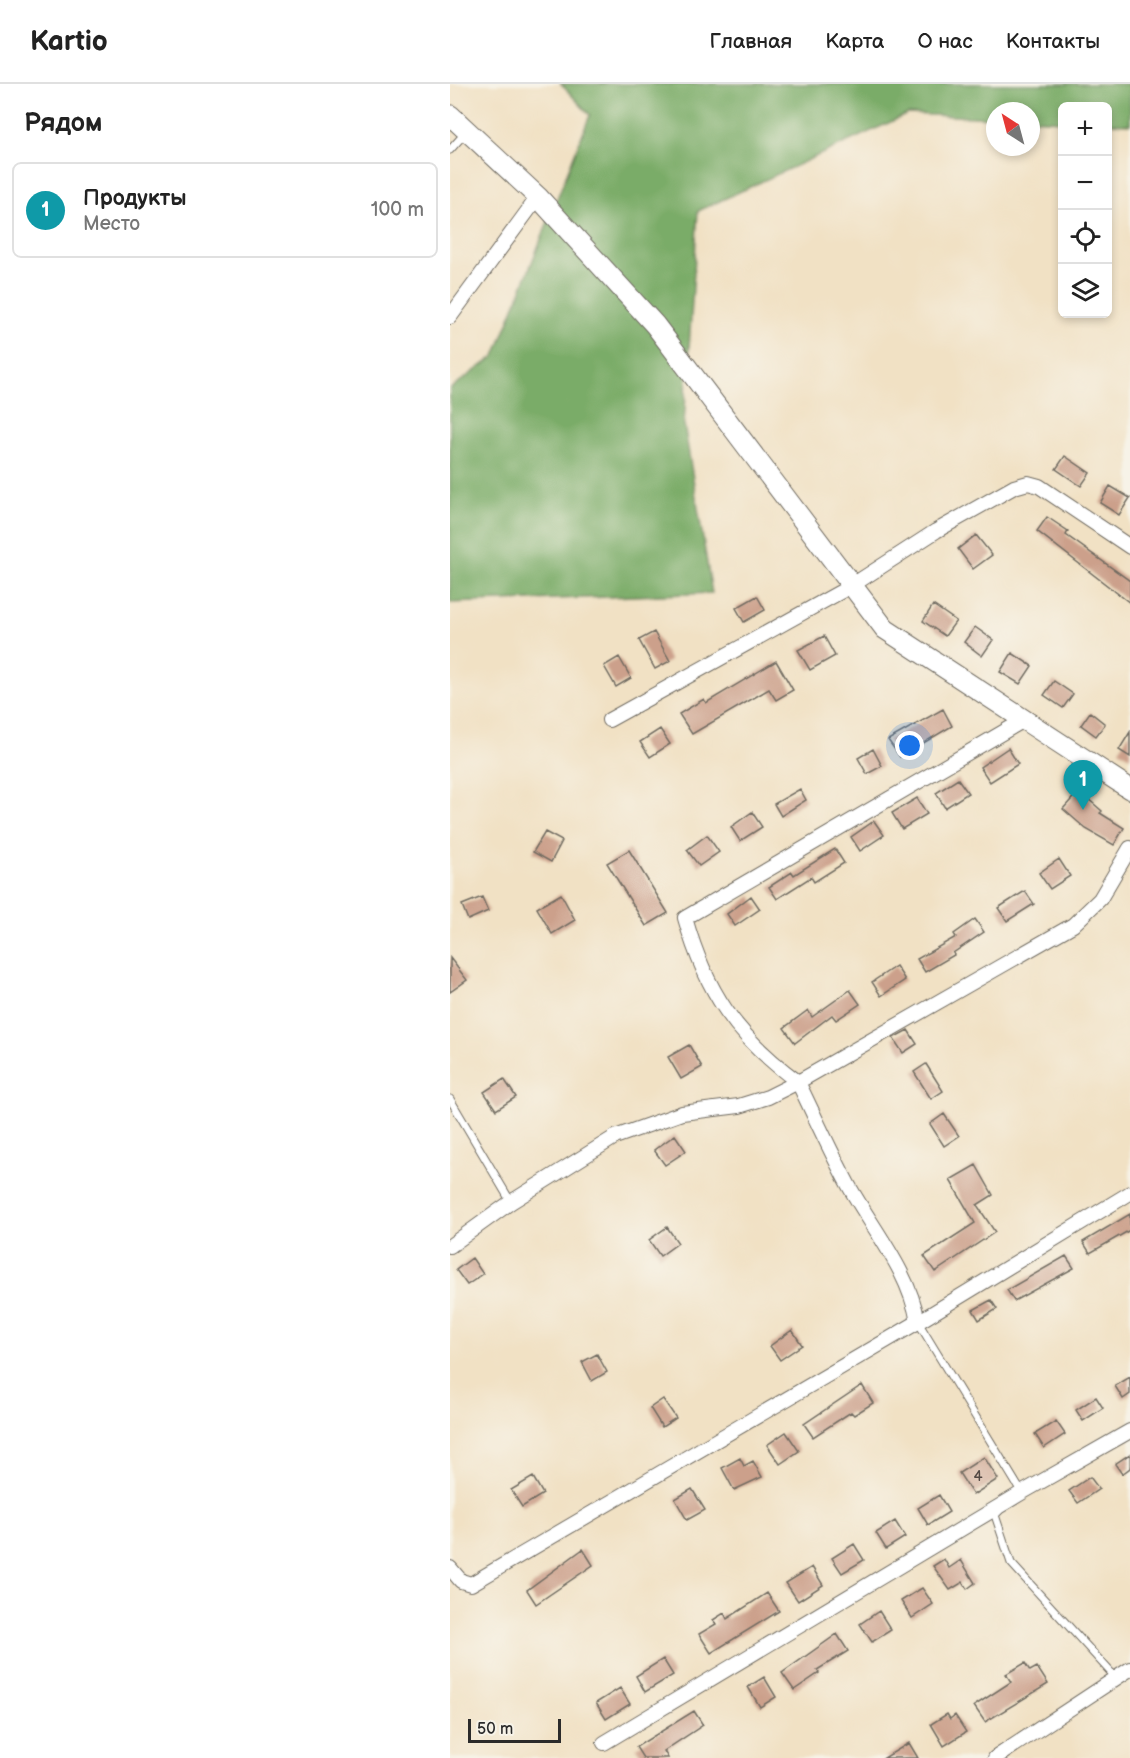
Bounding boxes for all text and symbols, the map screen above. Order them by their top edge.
text: Kartio [30,25,108,58]
text: Главная [709,29,792,54]
text: Карта [825,29,884,54]
text: О нас [917,29,973,54]
text: Контакты [1006,29,1100,54]
north arrow [986,102,1040,156]
map controls [1058,102,1112,318]
button: + [1058,102,1112,156]
text: Рядом [24,108,102,139]
button: − [1058,156,1112,210]
text: Продукты [83,185,187,212]
text: 1 [41,198,50,222]
text: 100 m [371,198,424,222]
button: locate [1058,210,1112,264]
text: Место [83,212,140,236]
button: layers [1058,264,1112,318]
your location [895,731,924,760]
pin: 1 [1064,760,1102,810]
house number: 4 [973,1467,983,1486]
scale bar [468,1716,561,1744]
text: 50 m [477,1720,513,1739]

